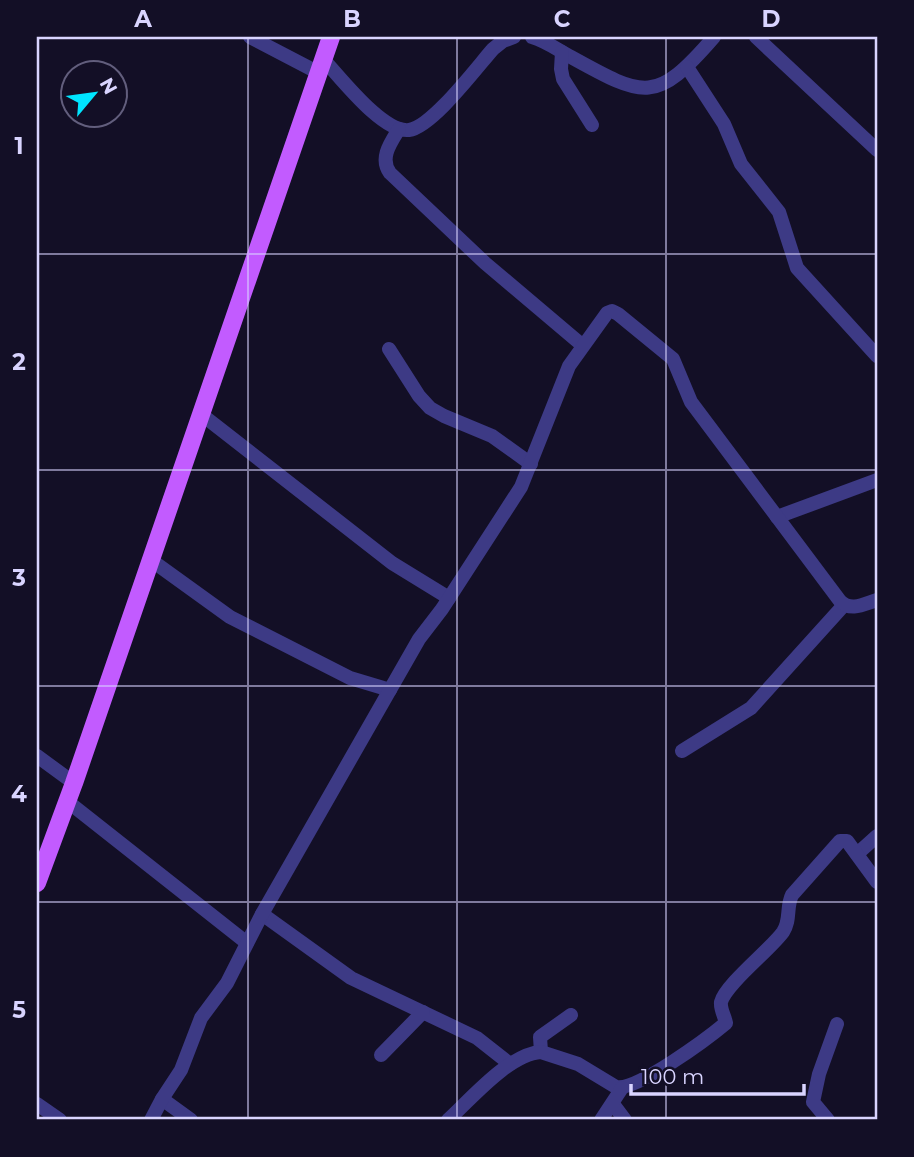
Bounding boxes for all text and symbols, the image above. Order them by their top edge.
text: A [133,5,152,33]
text: B [343,5,361,33]
text: C [554,5,571,33]
text: D [762,5,781,33]
north arrow [60,60,130,130]
text: N [95,74,122,98]
text: 1 [14,132,24,160]
text: 2 [12,348,26,376]
text: 3 [11,564,26,592]
text: 4 [11,780,27,808]
text: 5 [12,996,26,1024]
scale bar [631,1052,804,1096]
text: 100 m [641,1064,704,1089]

